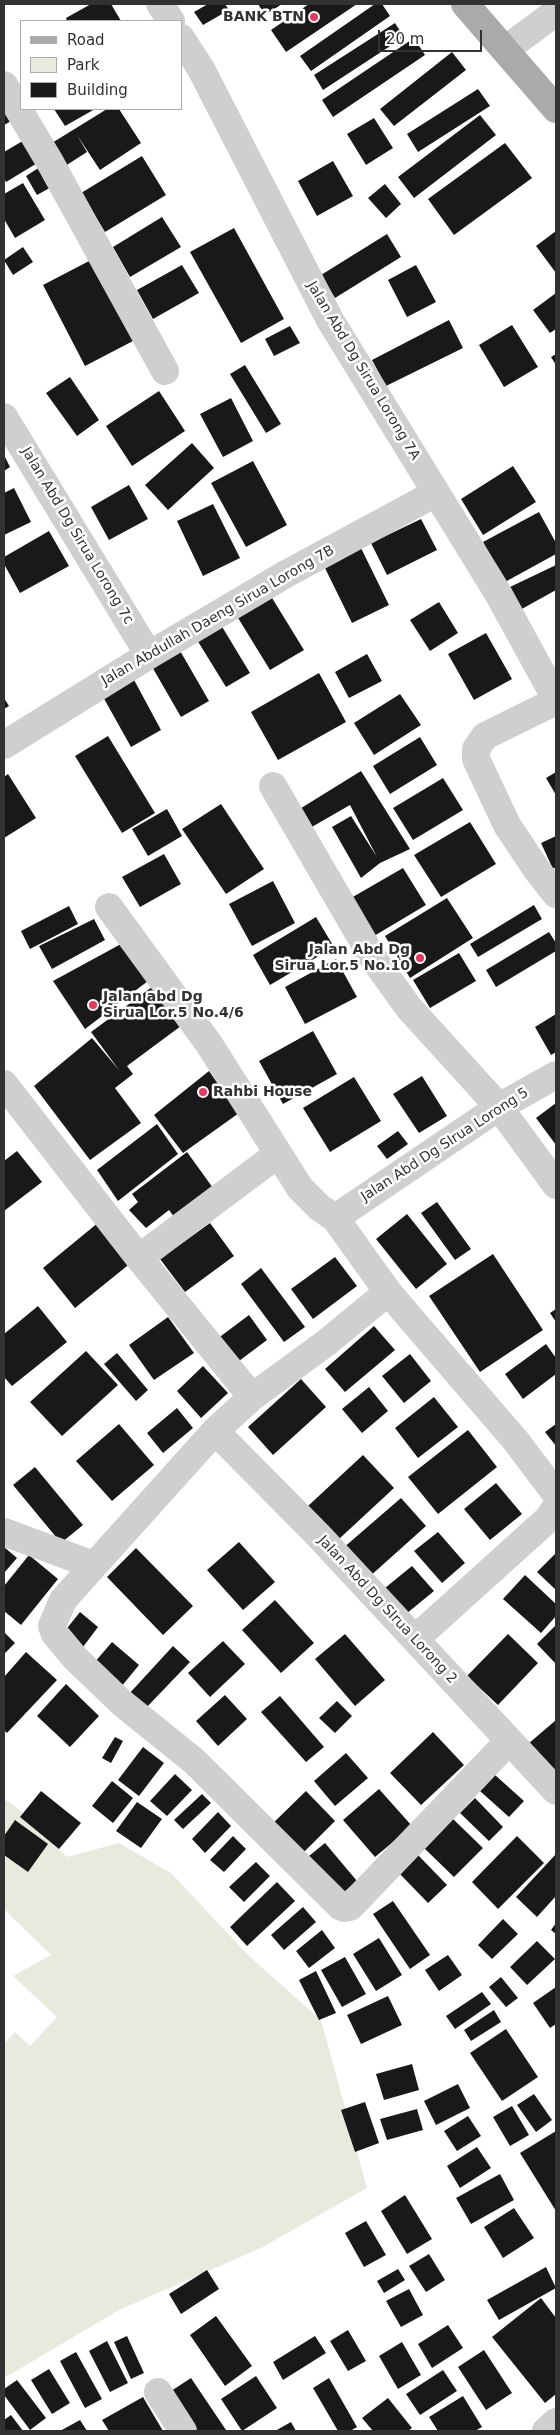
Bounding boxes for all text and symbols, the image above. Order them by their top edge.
place label: BANK BTN [223,9,304,25]
marker: BANK BTN [308,11,320,23]
legend [20,20,182,110]
scale bar [380,20,484,52]
text: 20 m [386,30,424,48]
text: Road [67,31,105,49]
text: Park [67,56,99,74]
text: Building [67,81,128,99]
street label: Jalan Abd Dg Sirua Lorong 7A [303,279,423,463]
street label: Jalan Abd Dg Sirua Lorong 7c [17,444,137,628]
street label: Jalan Abdullah Daeng Sirua Lorong 7B [99,542,337,690]
place label: Jalan Abd Dg Sirua Lor.5 No.10 [274,942,410,974]
marker: Jalan Abd Dg Sirua Lor.5 No.10 [414,952,426,964]
place label: Jalan abd Dg Sirua Lor.5 No.4/6 [103,989,244,1022]
marker: Jalan abd Dg Sirua Lor.5 No.4/6 [87,999,99,1011]
place label: Rahbi House [213,1084,312,1100]
street label: Jalan Abd Dg SIrua Lorong 5 [358,1084,532,1206]
marker: Rahbi House [197,1086,209,1098]
street label: Jalan Abd Dg SIrua Lorong 2 [314,1532,460,1688]

